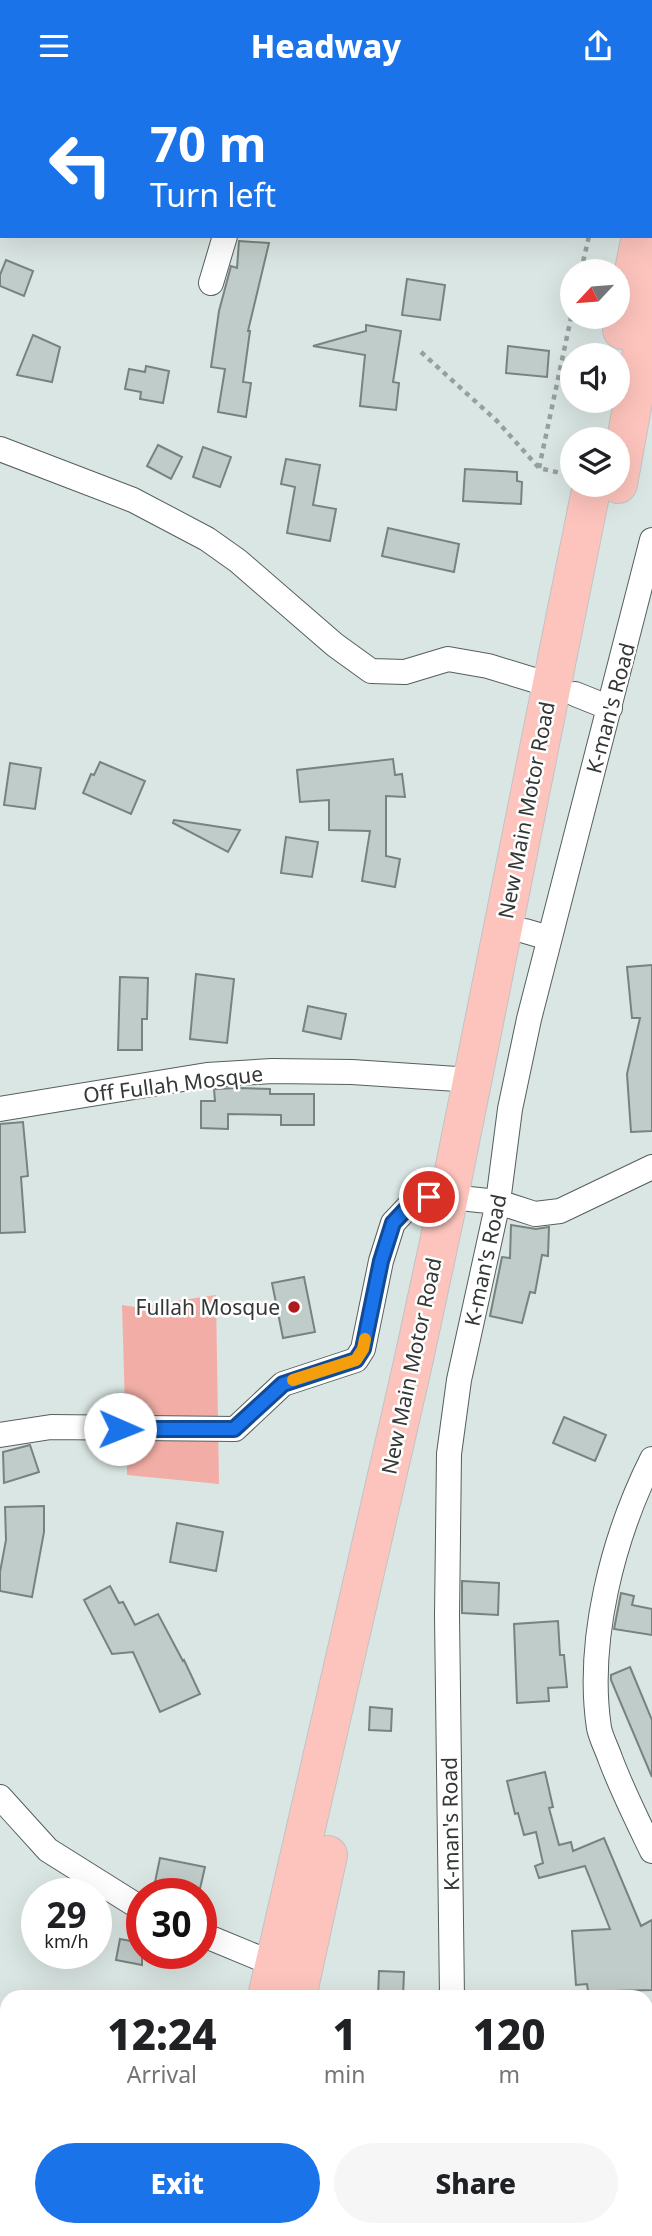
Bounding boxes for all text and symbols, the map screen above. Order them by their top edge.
text: Headway [251,24,401,67]
icon: menu [35,27,73,65]
icon: share [579,27,617,65]
text: 70 m [150,110,267,176]
icon: left [35,119,126,210]
text: Turn left [150,173,276,216]
north arrow [560,259,630,329]
map controls [560,259,630,497]
button: sound [560,343,630,413]
button: layers [560,427,630,497]
street label: K-man's Road [579,640,641,776]
street label: New Main Motor Road [491,699,561,921]
street label: Off Fullah Mosque [82,1059,264,1109]
pin [399,1167,459,1227]
icon: arrive [410,1178,448,1216]
street label: K-man's Road [457,1192,513,1328]
street label: New Main Motor Road [374,1255,448,1477]
place label: Fullah Mosque [136,1293,280,1321]
marker: Fullah Mosque [286,1299,302,1315]
position arrow [83,1392,157,1466]
street label: K-man's Road [435,1757,465,1891]
speed limit sign: 30 [126,1878,217,1969]
text: 29 [46,1891,87,1938]
text: km/h [44,1929,89,1953]
text: 12:24 [107,2005,216,2062]
text: 1 [332,2005,357,2062]
text: 120 [473,2005,546,2062]
text: Arrival [127,2058,197,2090]
text: min [324,2058,365,2090]
text: m [498,2058,520,2090]
button: Exit [35,2143,320,2223]
button: Share [334,2143,618,2223]

